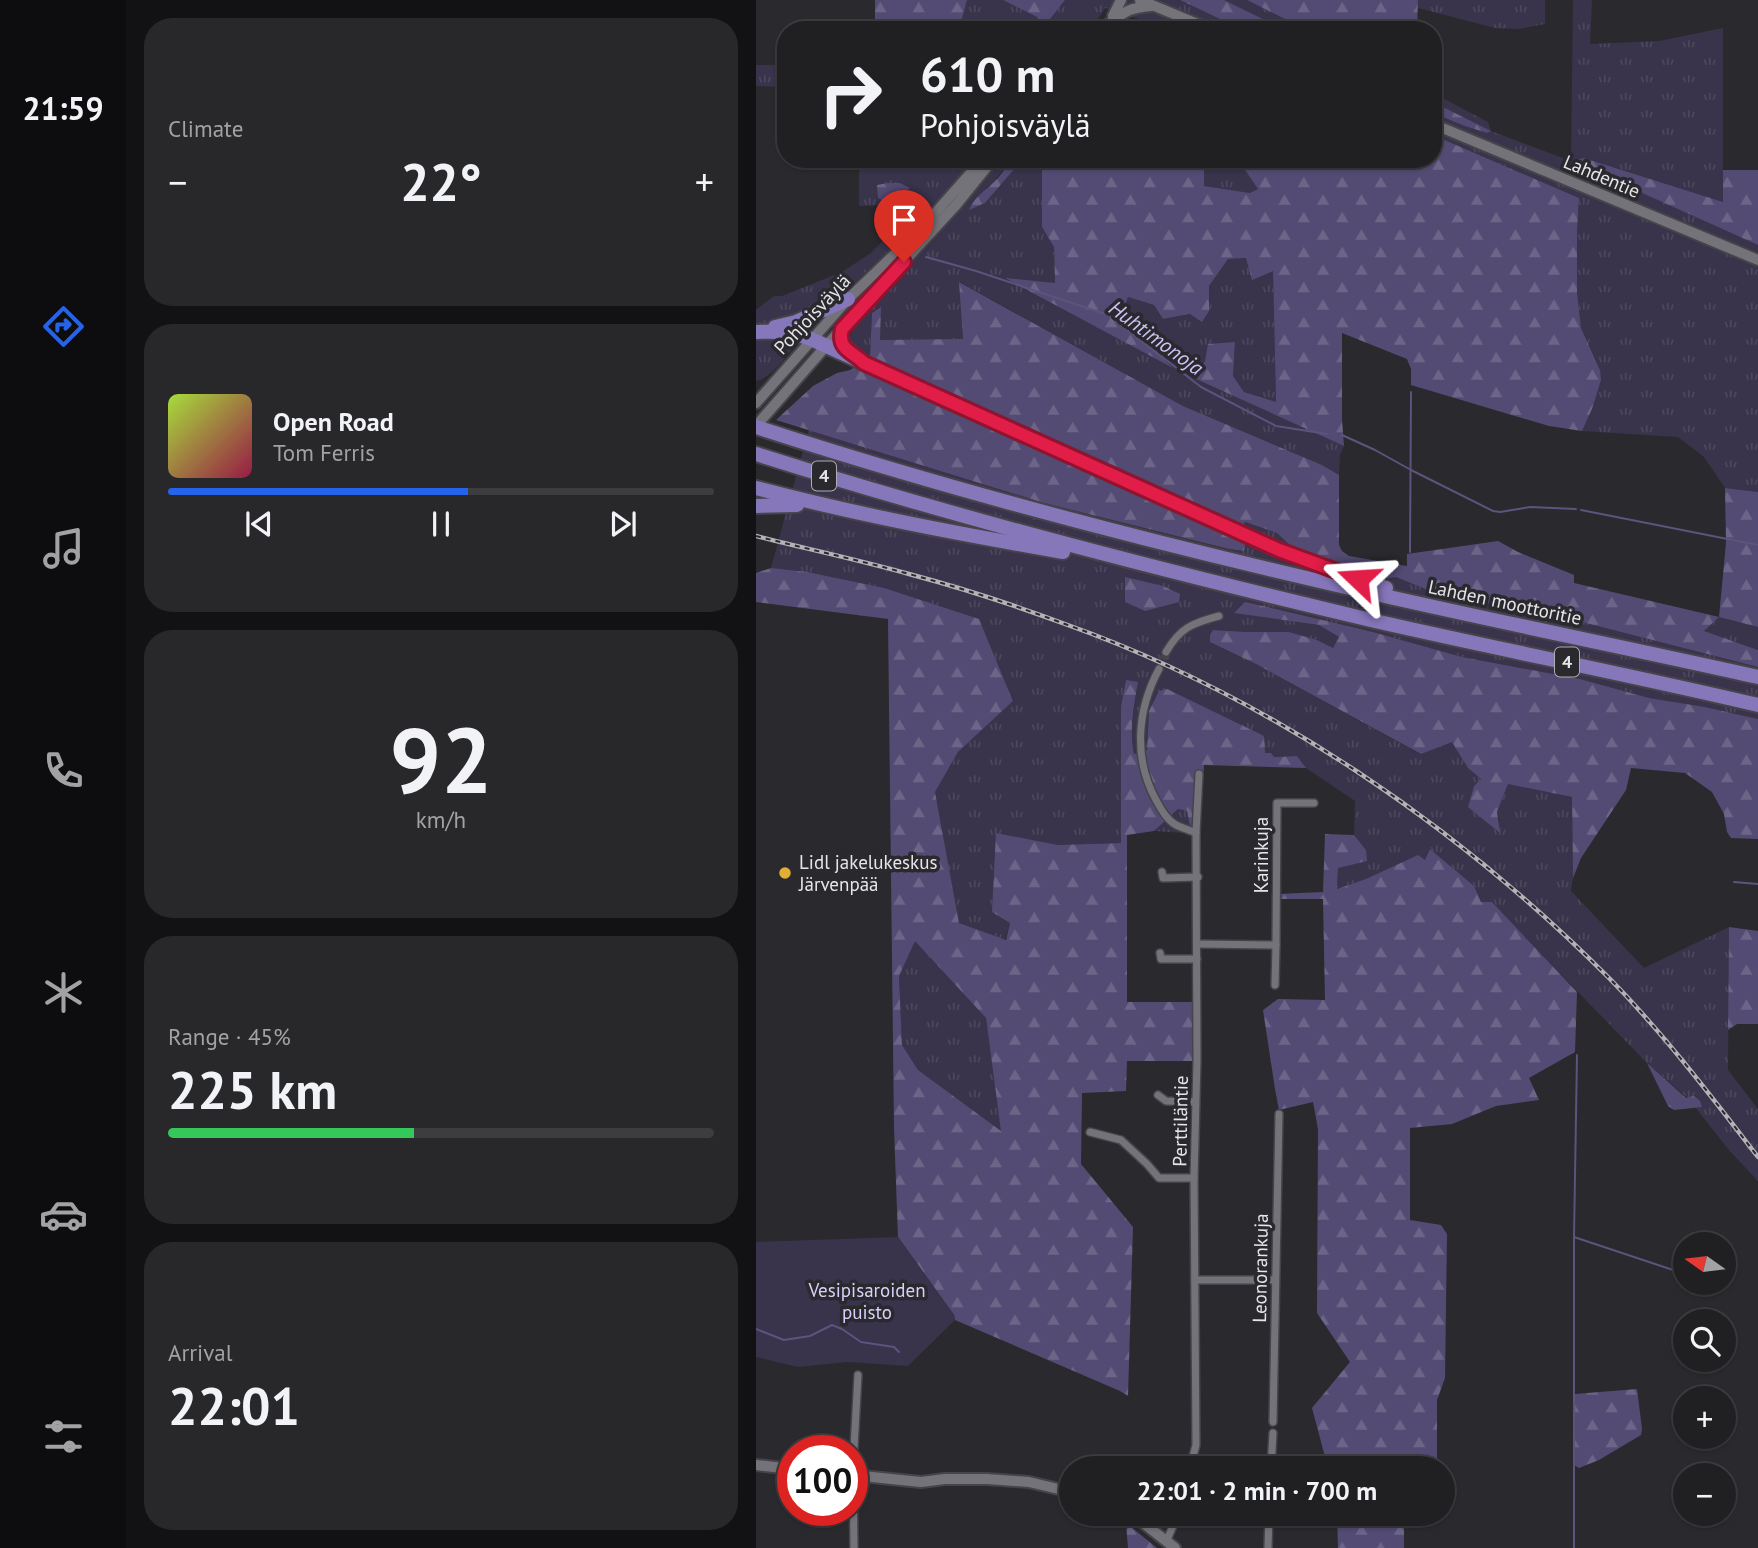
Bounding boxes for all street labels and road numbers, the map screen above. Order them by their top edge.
street label: Lahdentie [1560,149,1644,203]
street label: Pohjoisväylä [769,269,855,359]
road number: 4 [812,462,836,490]
street label: Lahden moottoritie [1426,574,1584,630]
road number: 4 [1555,648,1579,676]
street label: Karinkuja [1249,817,1273,893]
street label: Perttiläntie [1167,1075,1193,1167]
street label: Leonorankuja [1247,1213,1273,1323]

